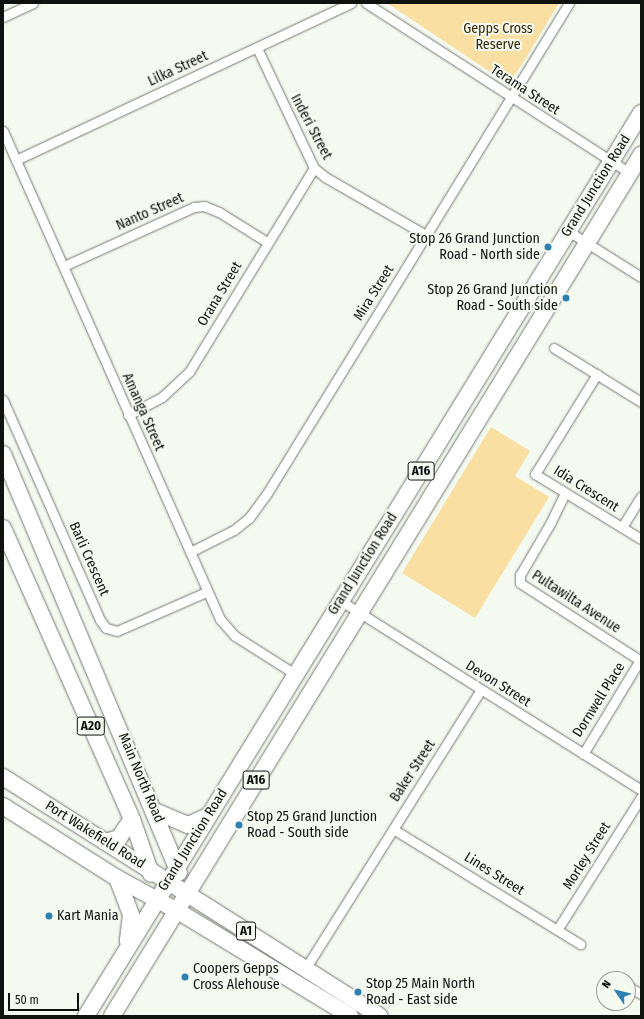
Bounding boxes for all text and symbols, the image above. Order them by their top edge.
park label: Gepps Cross Reserve [463,21,533,54]
street label: Lilka Street [145,48,211,90]
street label: Terama Street [487,61,563,119]
street label: Inderi Street [287,91,335,163]
street label: Grand Junction Road [558,132,634,240]
street label: Nanto Street [114,190,186,234]
place label: Stop 26 Grand Junction Road - North side [409,231,540,264]
marker: Stop 26 Grand Junction Road - North side [543,242,553,252]
street label: Orana Street [194,259,246,329]
street label: Mira Street [350,262,398,324]
place label: Stop 26 Grand Junction Road - South side [427,282,558,314]
marker: Stop 26 Grand Junction Road - South side [561,293,571,303]
street label: Amanga Street [118,371,168,453]
road number: A16 [407,460,435,482]
street label: Idia Crescent [550,462,622,516]
street label: Grand Junction Road [325,510,401,618]
street label: Barli Crescent [65,520,113,598]
street label: Pultawilta Avenue [528,567,624,637]
street label: Devon Street [462,657,534,711]
street label: Dornwell Place [569,660,629,740]
road number: A20 [76,715,106,737]
street label: Main North Road [115,731,167,825]
street label: Baker Street [387,737,439,805]
road number: A16 [242,769,270,791]
street label: Grand Junction Road [155,786,231,894]
street label: Port Wakefield Road [42,797,148,873]
place label: Stop 25 Grand Junction Road - South side [247,809,377,842]
street label: Morley Street [560,819,614,893]
marker: Stop 25 Grand Junction Road - South side [234,820,244,830]
street label: Lines Street [461,849,527,899]
place label: Kart Mania [57,908,119,924]
marker: Kart Mania [44,911,54,921]
road number: A1 [236,920,256,942]
place label: Coopers Gepps Cross Alehouse [193,961,280,994]
north arrow [596,971,636,1011]
marker: Coopers Gepps Cross Alehouse [180,972,190,982]
place label: Stop 25 Main North Road - East side [366,976,475,1008]
text: N [599,978,614,991]
scale bar [10,985,81,1011]
marker: Stop 25 Main North Road - East side [353,987,363,997]
text: 50 m [15,993,39,1007]

